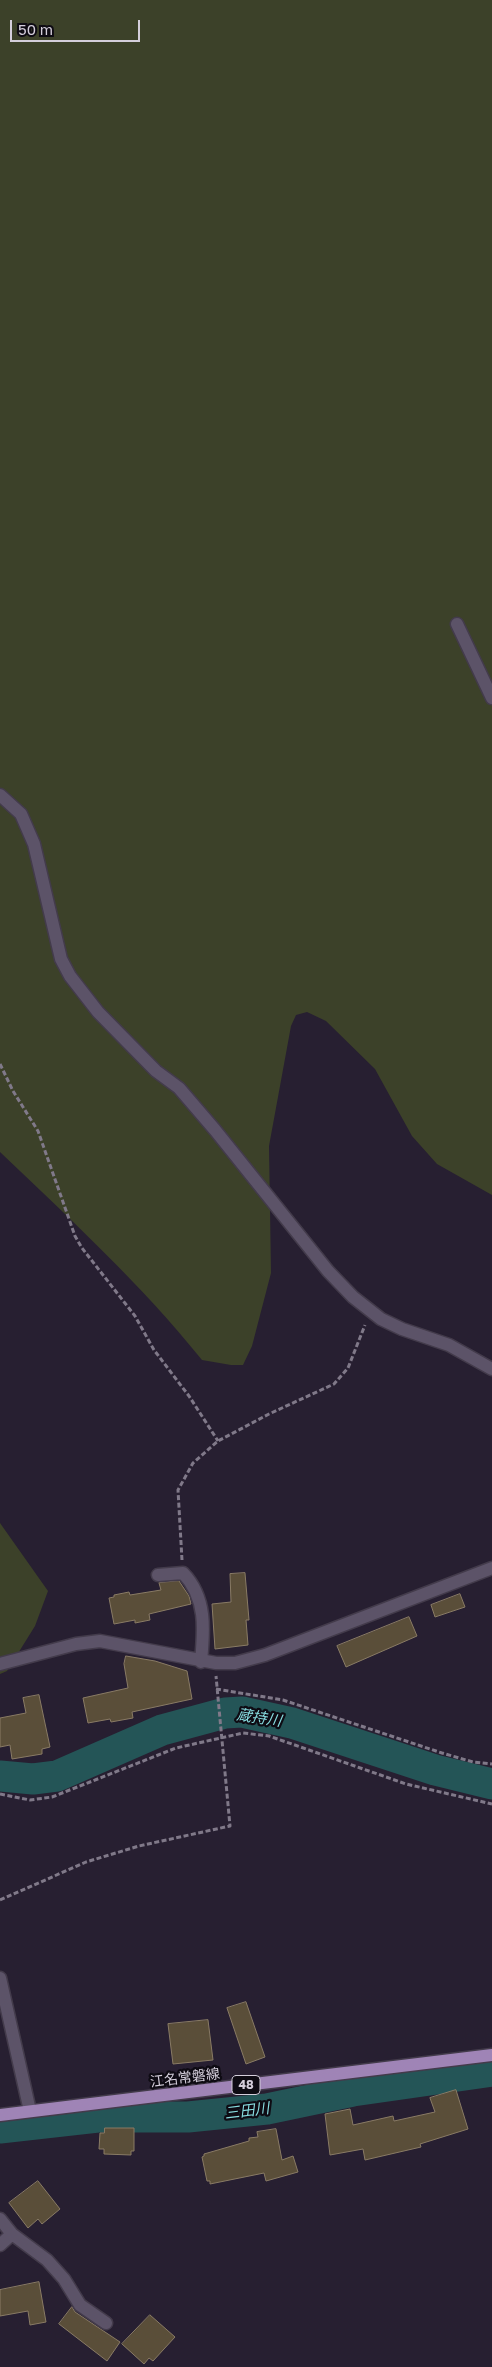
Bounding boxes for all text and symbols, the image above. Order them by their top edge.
scale bar [12,10,142,42]
text: 50 m [18,20,53,38]
water label: 蔵持川 [235,1706,283,1730]
street label: 江名常磐線 [149,2065,221,2091]
road number: 48 [232,2076,260,2094]
water label: 三田川 [224,2099,270,2123]

